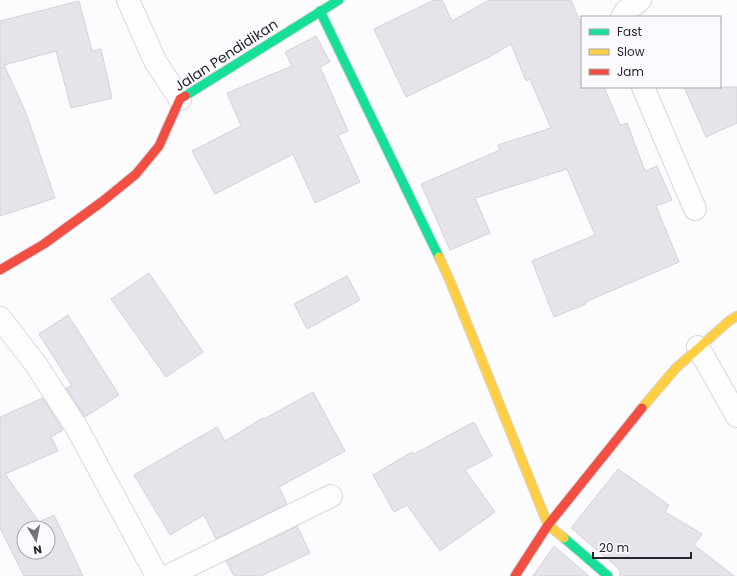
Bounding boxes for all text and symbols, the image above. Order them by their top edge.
street label: Jalan Pendidikan [170,14,282,96]
legend [581,16,721,88]
text: Fast [617,23,642,40]
text: Slow [617,43,645,60]
text: Jam [617,63,644,80]
north arrow [16,520,56,560]
scale bar [593,534,691,560]
text: 20 m [599,539,629,556]
text: N [32,541,43,558]

